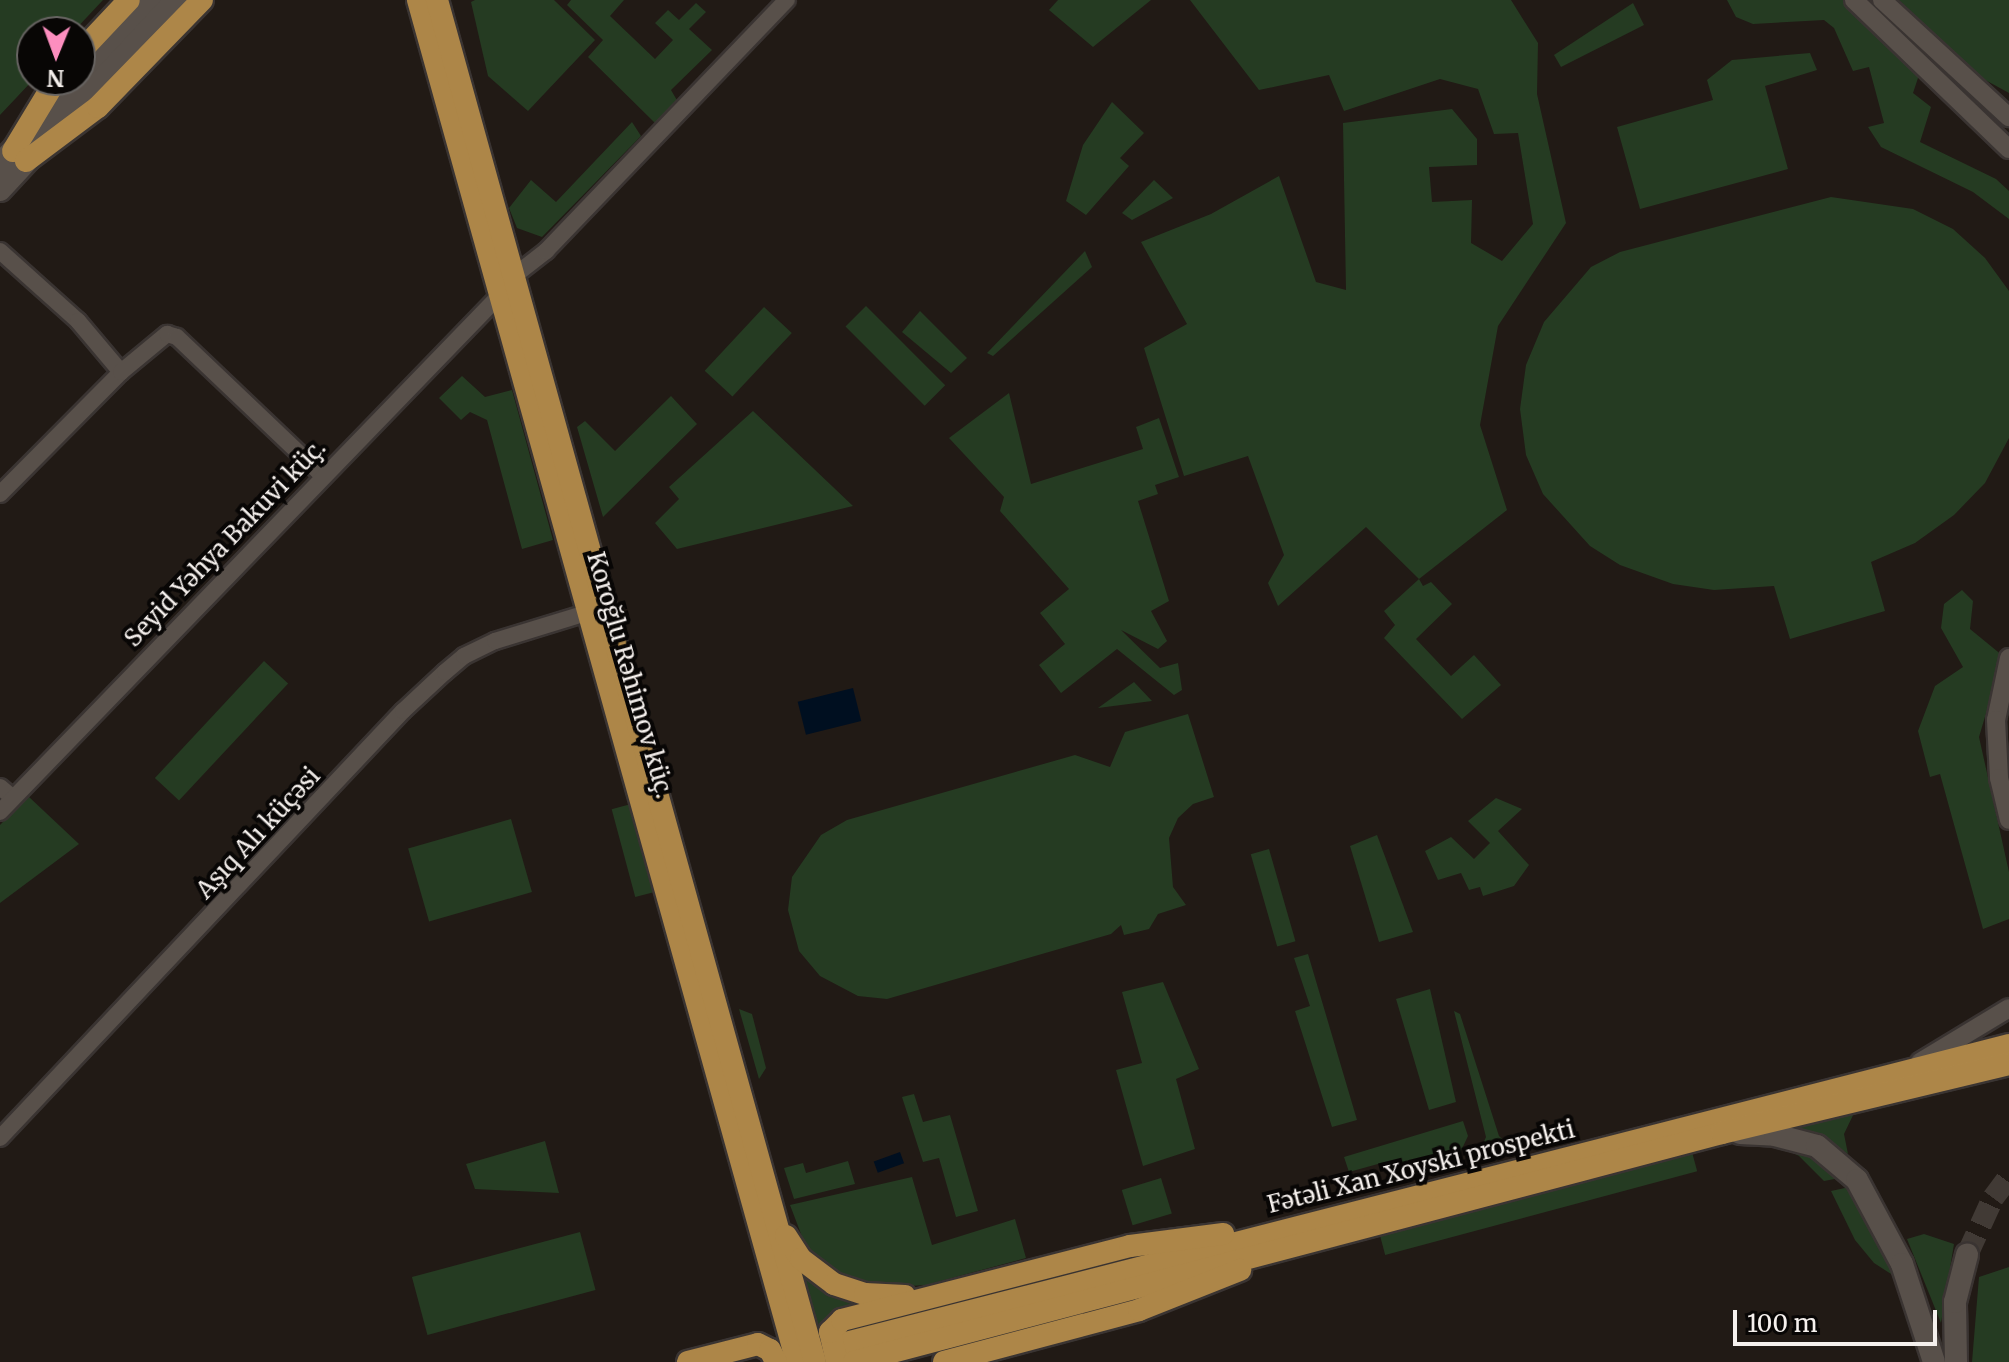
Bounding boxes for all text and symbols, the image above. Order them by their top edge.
north arrow [16,16,96,96]
text: N [47,64,65,92]
street label: Seyid Yəhya Bakuvi küç. [118,433,332,653]
street label: Koroğlu Rəhimov küç. [581,549,679,801]
street label: Aşıq Alı küçəsi [190,762,326,904]
street label: Fətəli Xan Xoyski prospekti [1264,1115,1578,1219]
scale bar [1737,1294,1941,1344]
text: 100 m [1747,1308,1817,1339]

